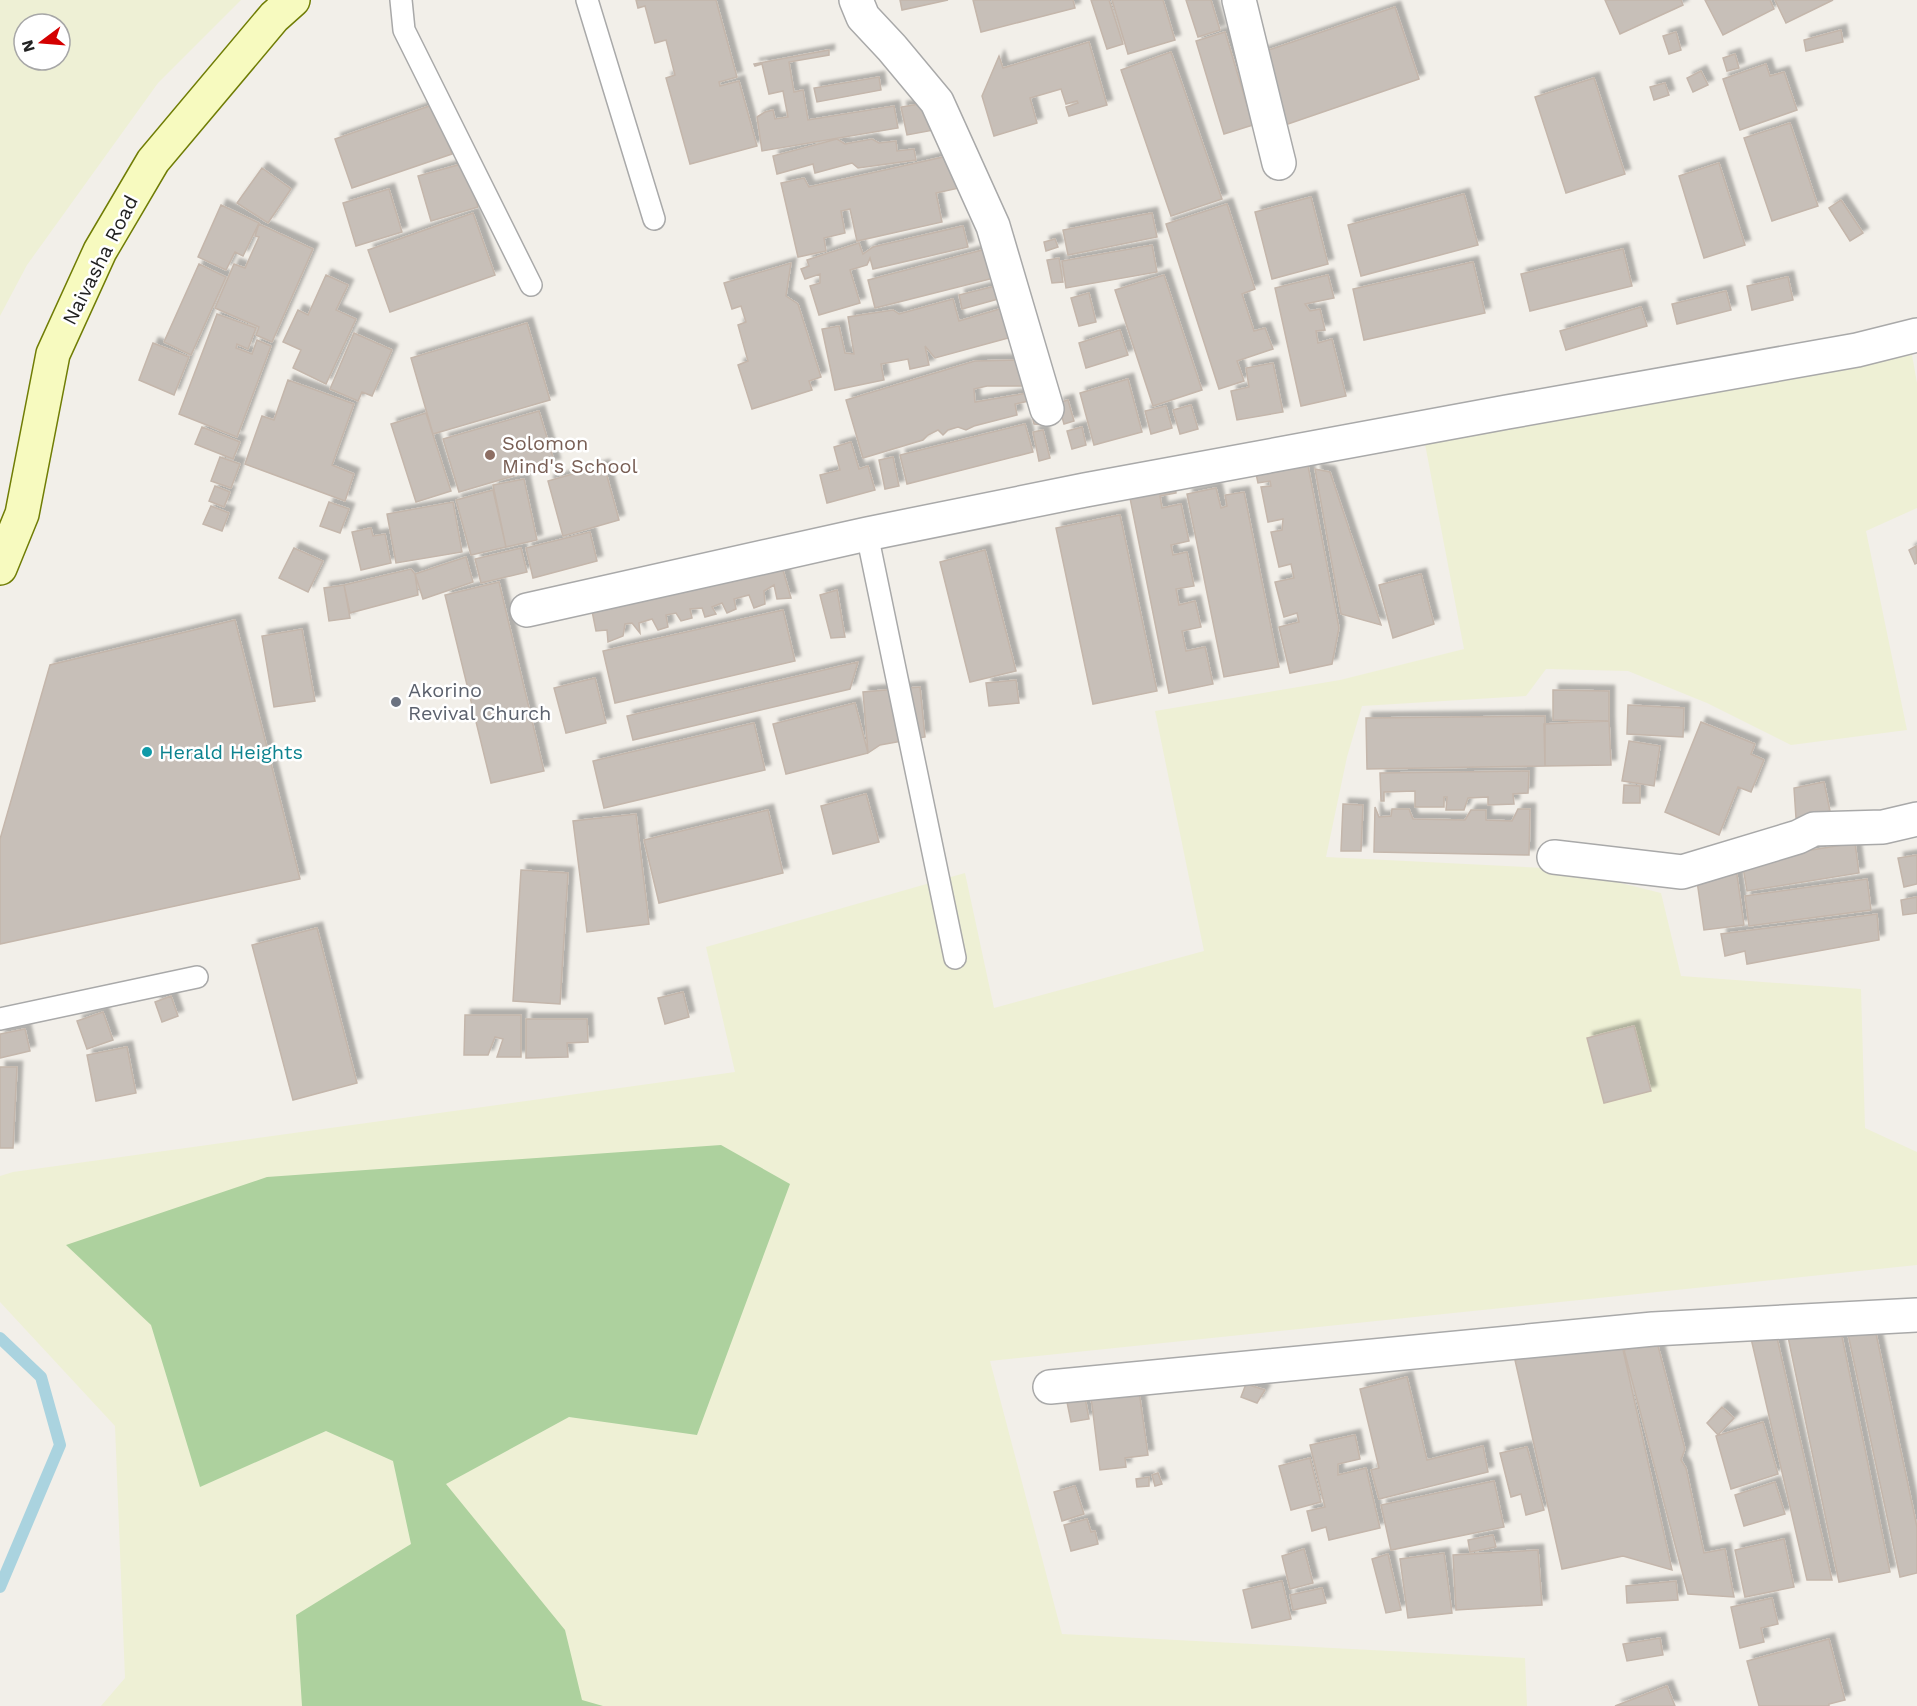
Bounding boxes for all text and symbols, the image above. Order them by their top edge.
north arrow [12,12,72,72]
text: N [17,38,39,54]
street label: Naivasha Road [57,191,143,329]
place label: Solomon Mind's School [502,431,638,478]
marker: Solomon Mind's School [483,448,497,462]
place label: Akorino Revival Church [408,678,552,725]
marker: Akorino Revival Church [389,695,403,709]
place label: Herald Heights [159,740,303,764]
marker: Herald Heights [140,745,154,759]

